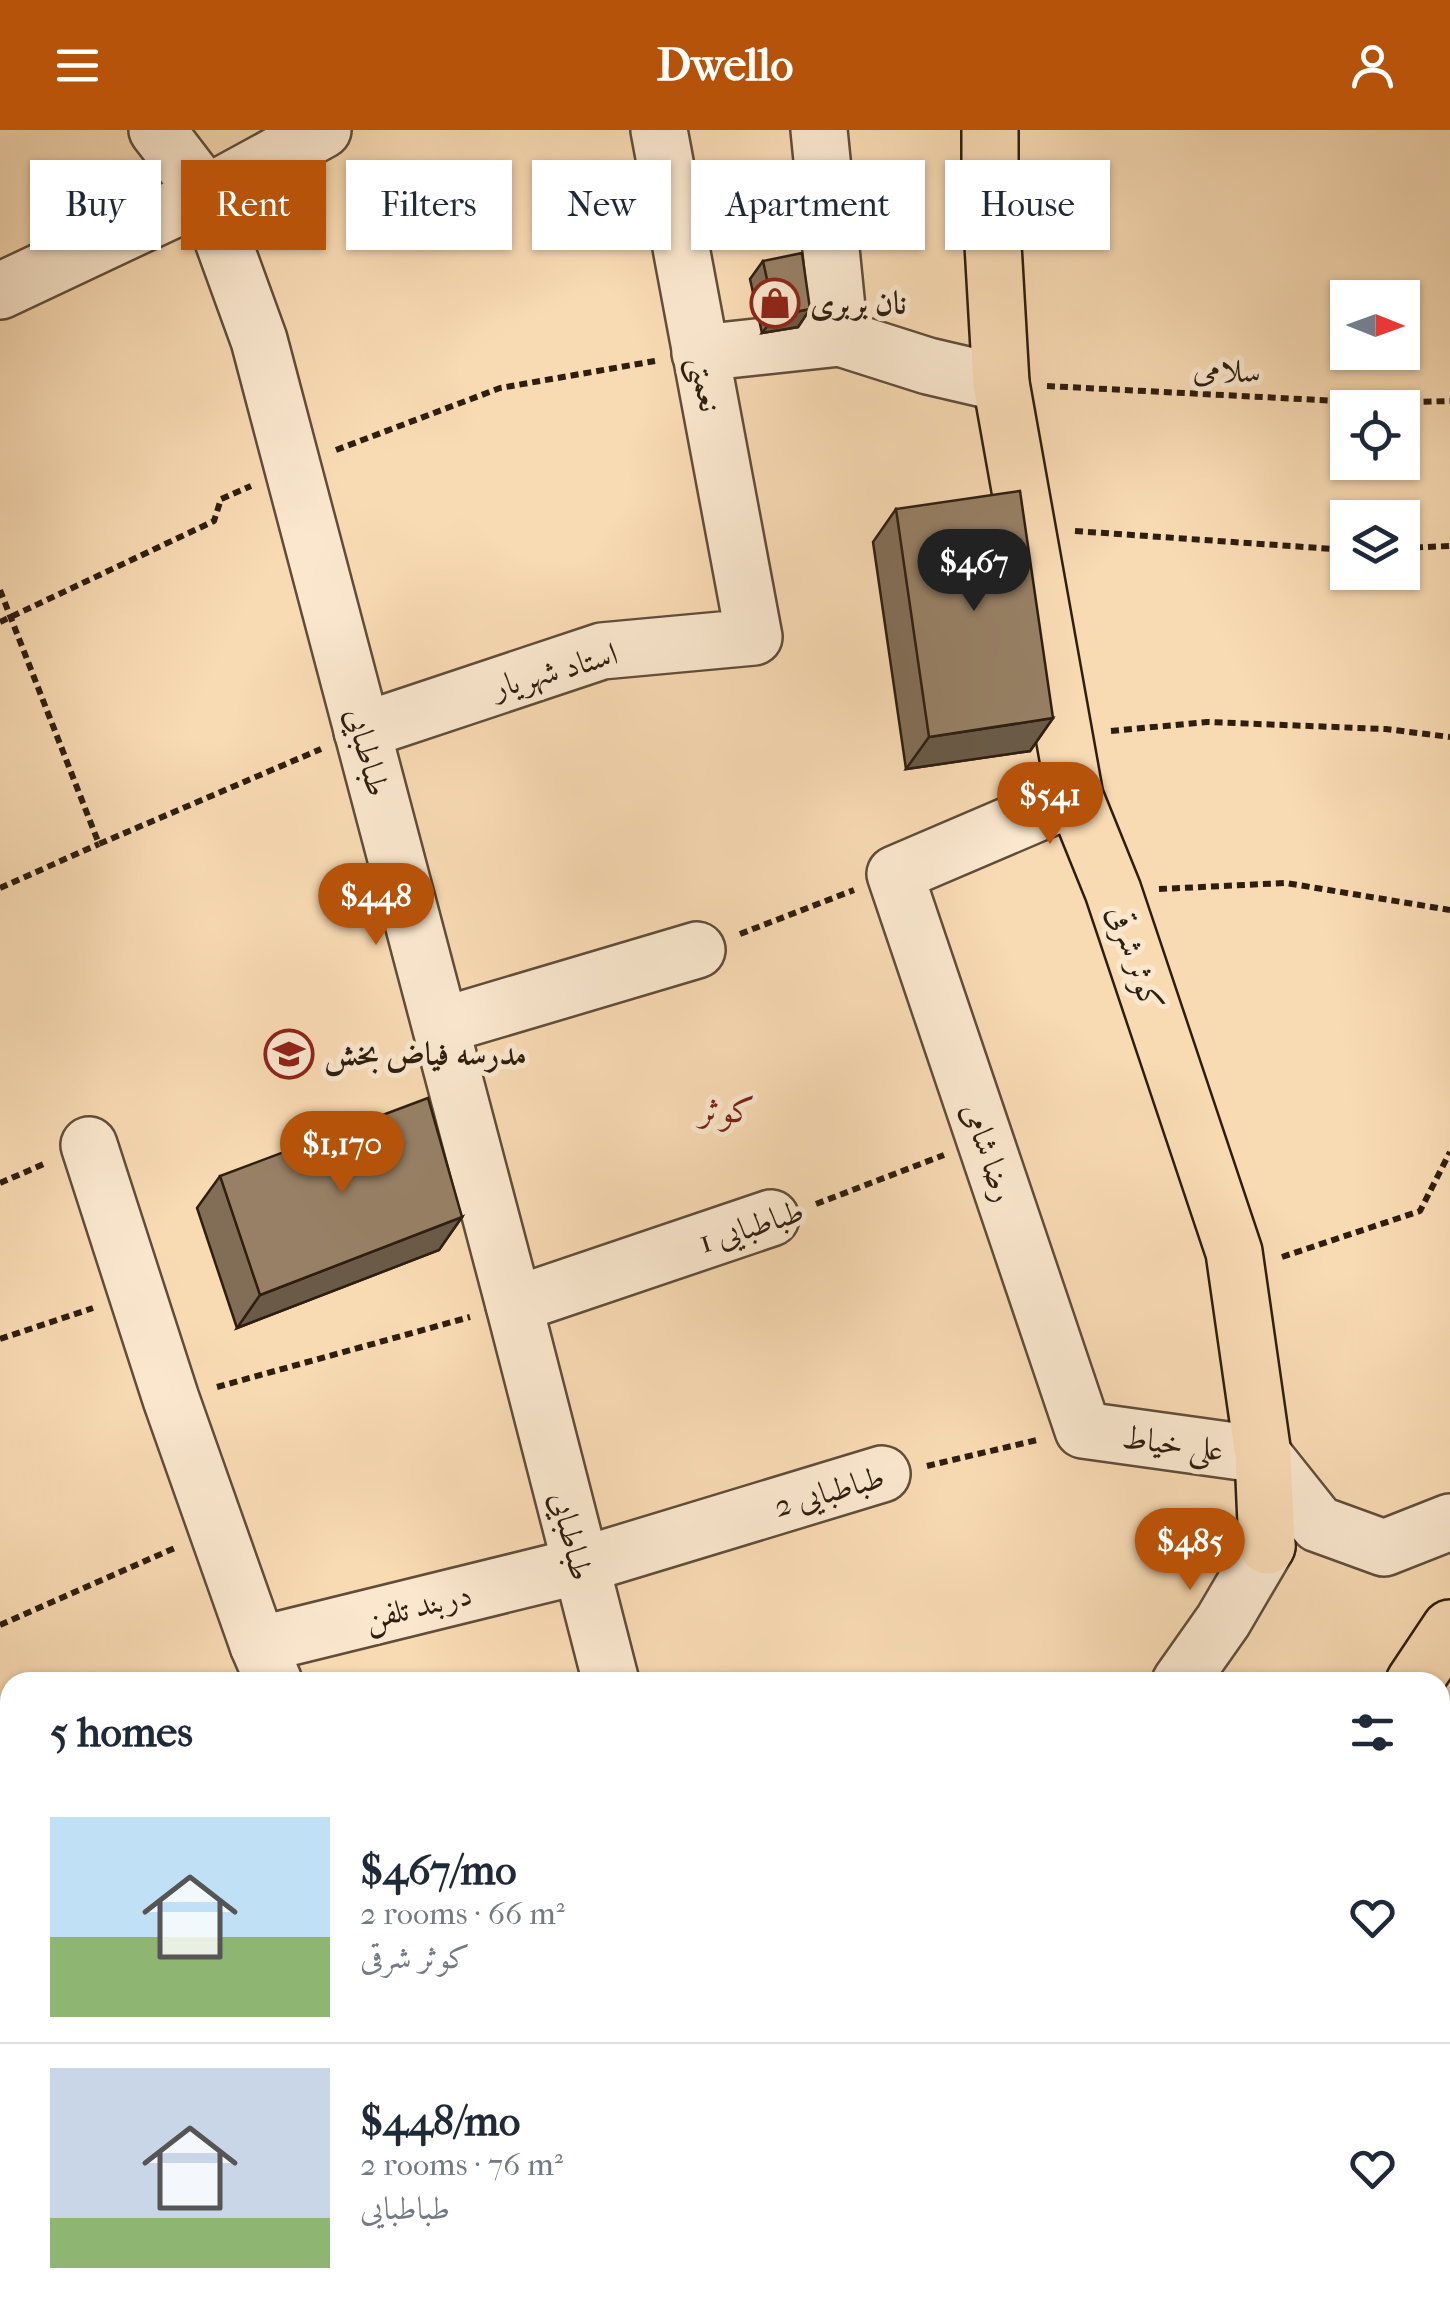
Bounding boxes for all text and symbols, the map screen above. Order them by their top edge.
icon: menu [50,38,105,93]
icon: person [1345,38,1400,93]
text: Dwello [657,39,793,92]
chip: Buy [30,160,161,250]
chip: Rent [181,160,326,250]
chip: Filters [346,160,512,250]
chip: New [532,160,671,250]
chip: Apartment [691,160,925,250]
chip: House [945,160,1110,250]
shop icon: نان بربری [749,277,801,329]
north arrow [1330,280,1420,370]
map controls [1330,280,1420,590]
place label: نان بربری [810,285,907,322]
street label: سلامی [1192,350,1262,391]
street label: نعمتی [678,353,729,416]
button: locate [1330,390,1420,480]
button: layers [1330,500,1420,590]
pin: $467 [915,529,1033,614]
text: $467 [939,543,1009,580]
street label: استاد شهریار [485,635,622,709]
street label: طباطبایی [336,704,397,801]
pin: $541 [991,762,1109,847]
text: $541 [1019,776,1081,813]
pin: $448 [317,863,435,948]
text: $448 [340,877,412,914]
street label: کوثر شرقی [1098,900,1171,1017]
school or university icon: مدرسه فیاض بخش [263,1028,315,1080]
place label: مدرسه فیاض بخش [324,1036,527,1077]
district label: کوثر [696,1090,755,1132]
street label: رضا شامی [954,1098,1023,1207]
pin: $1,170 [261,1111,423,1196]
text: $1,170 [302,1125,382,1162]
street label: طباطبایی 1 [694,1192,809,1263]
street label: علی خیاط [1119,1418,1226,1474]
street label: طباطبایی 2 [770,1458,889,1527]
street label: طباطبایی [541,1488,600,1585]
pin: $485 [1131,1508,1249,1593]
text: $485 [1157,1522,1223,1559]
street label: دربند تلفن [361,1575,476,1641]
icon: filters [1345,1705,1400,1760]
text: 5 homes [50,1708,193,1757]
text: $467/mo [360,1846,516,1895]
icon: home [130,1857,250,1977]
icon: heart [1345,1890,1400,1945]
text: 2 rooms · 66 m² [360,1895,565,1932]
text: کوثر شرقی [360,1939,470,1976]
text: $448/mo [360,2097,520,2146]
icon: home [130,2108,250,2228]
icon: heart [1345,2141,1400,2196]
text: 2 rooms · 76 m² [360,2146,563,2183]
text: طباطبایی [360,2190,450,2227]

